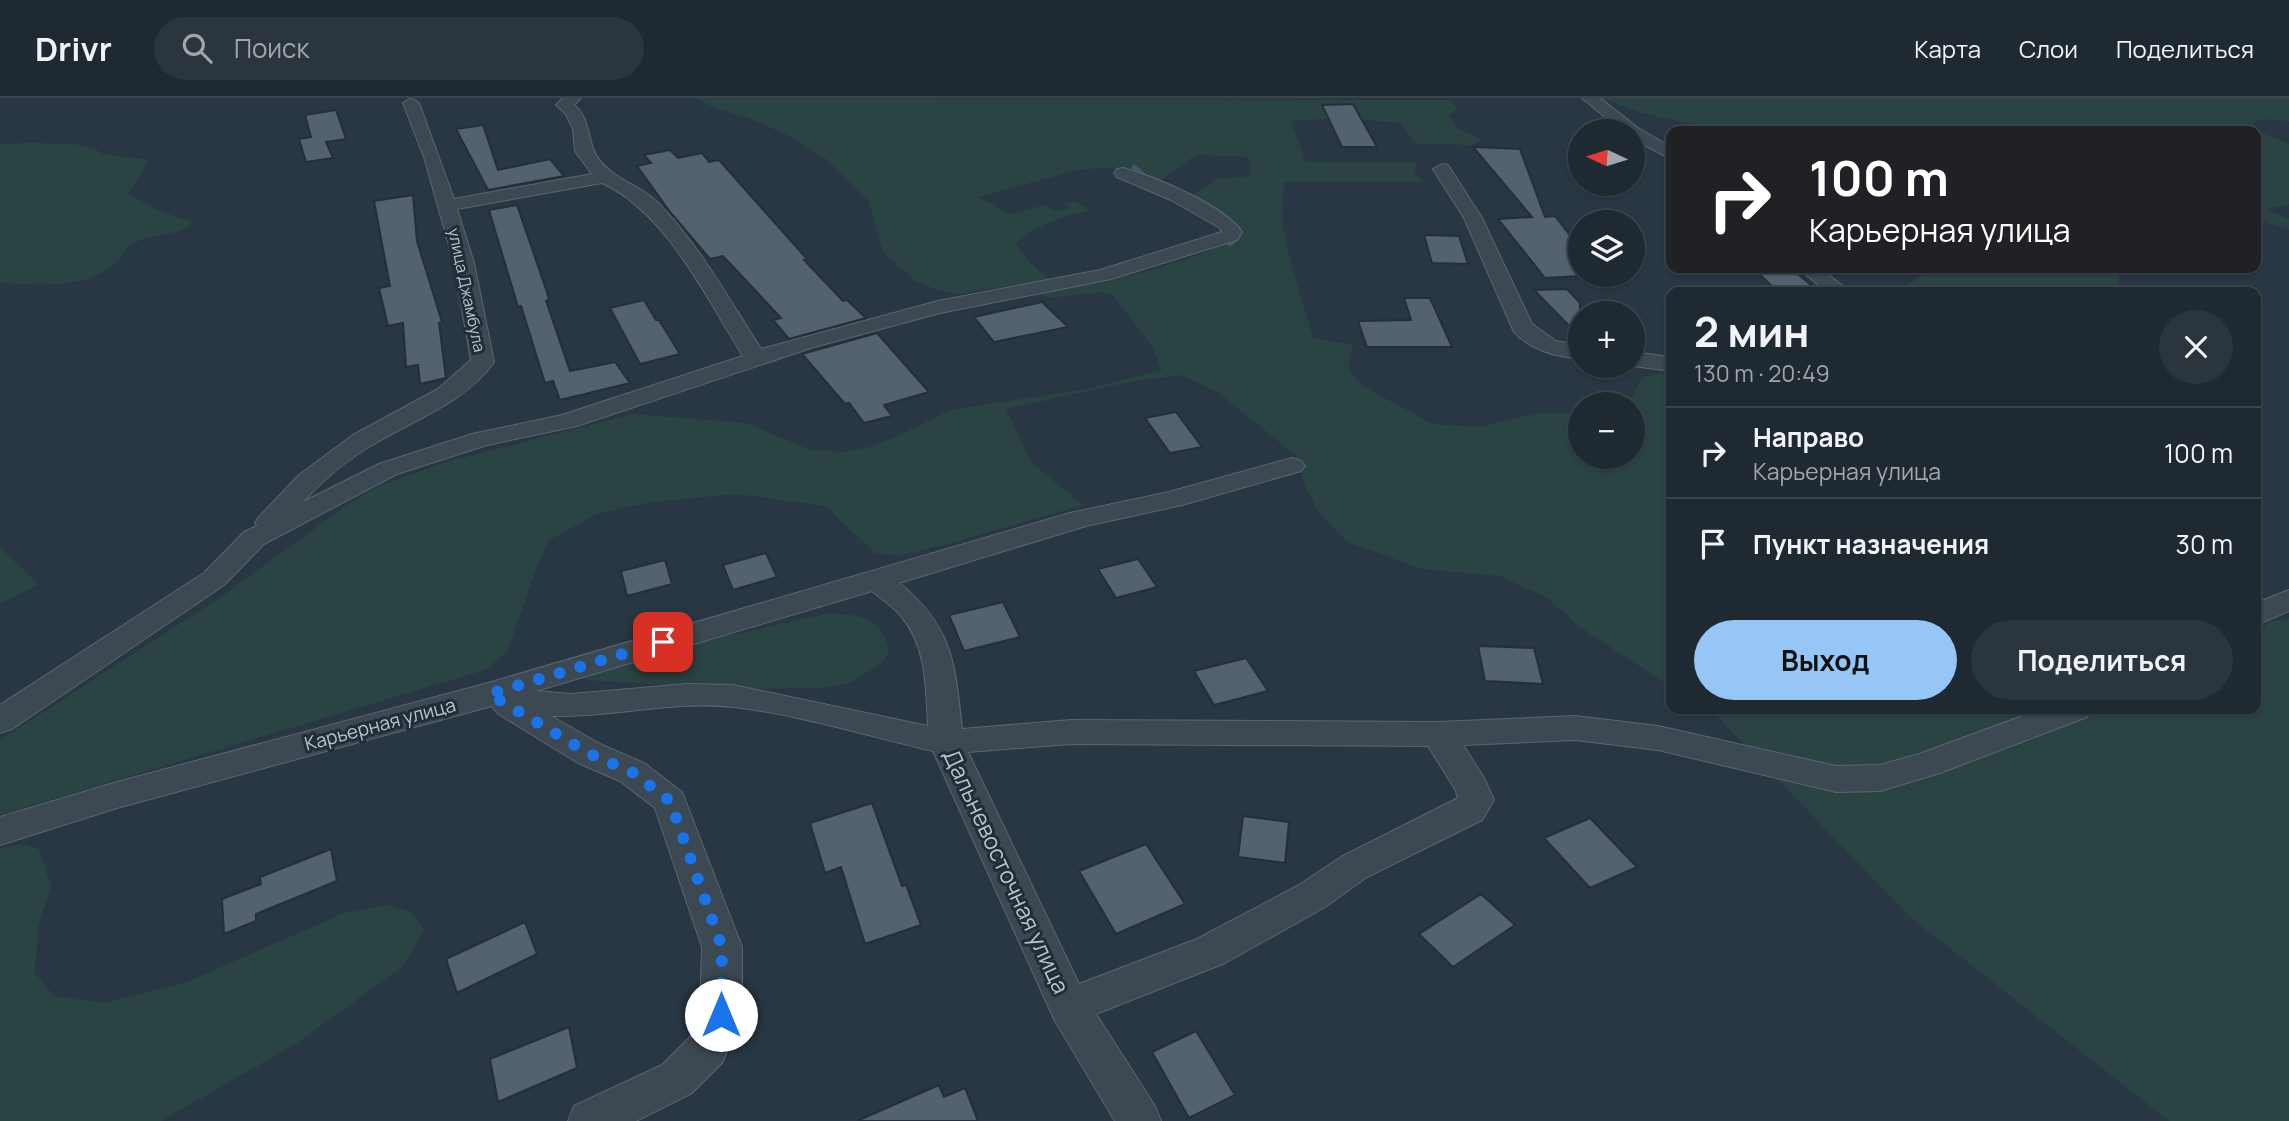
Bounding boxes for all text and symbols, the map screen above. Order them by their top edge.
search box [154,17,644,80]
text: Drivr [35,26,112,71]
icon: search [178,29,216,67]
text: Поиск [234,30,309,66]
text: Карта [1914,32,1981,65]
text: Слои [2019,32,2078,65]
text: Поделиться [2116,32,2254,65]
north arrow [1568,119,1645,196]
map controls [1568,119,1645,469]
text: 100 m [1809,144,1949,211]
icon: right [1694,154,1785,245]
text: Карьерная улица [1809,208,2071,252]
button: layers [1568,210,1645,287]
street label: улица Джамбула [443,226,491,354]
button: + [1568,301,1645,378]
text: 2 мин [1694,302,1810,360]
button: close [2159,310,2233,384]
text: 130 m · 20:49 [1694,357,1830,389]
button: − [1568,392,1645,469]
text: Направо [1753,419,1864,455]
icon: right [1694,434,1732,472]
text: 100 m [2164,435,2233,471]
text: Карьерная улица [1753,455,1941,487]
icon: arrive [1694,525,1732,563]
text: Пункт назначения [1753,526,1989,562]
text: 30 m [2176,526,2233,562]
pin [633,612,693,672]
button: Выход [1694,620,1957,700]
button: Поделиться [1971,620,2233,700]
icon: arrive [644,623,682,661]
street label: Карьерная улица [302,691,458,757]
street label: Дальневосточная улица [936,743,1078,999]
position arrow [684,978,758,1052]

